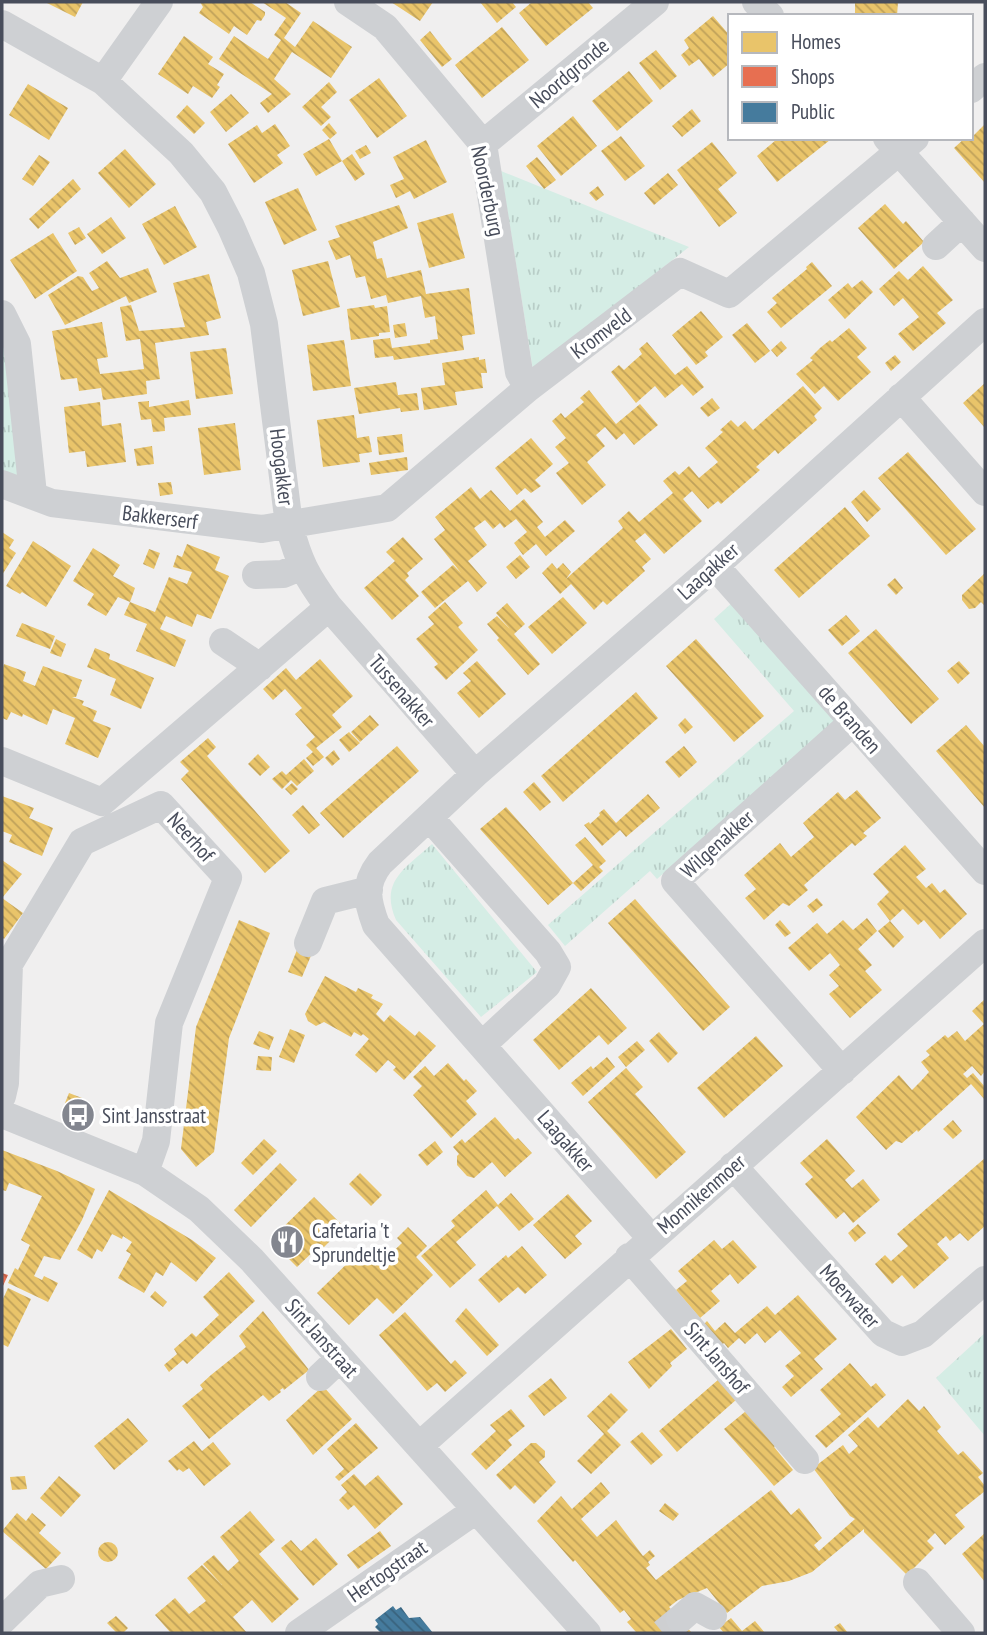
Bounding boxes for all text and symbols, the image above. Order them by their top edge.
legend [728,14,973,140]
text: Homes [791,28,841,55]
street label: Noordgronde [524,32,614,114]
text: Shops [791,63,835,90]
text: Public [791,98,836,125]
street label: Noorderburg [465,143,511,239]
street label: Kromveld [565,301,637,365]
street label: Hoogakker [264,427,300,507]
street label: Bakkerserf [121,499,200,535]
street label: Laagakker [672,536,744,606]
street label: Tussenakker [363,649,441,733]
street label: de Branden [813,679,887,759]
street label: Wilgenakker [675,804,759,884]
street label: Neerhof [162,807,221,868]
bus stop icon: Sint Jansstraat [59,1096,97,1134]
place label: Sint Jansstraat [102,1102,206,1129]
street label: Laagakker [532,1105,600,1178]
street label: Monnikenmoer [651,1148,751,1240]
place label: Cafetaria 't Sprundeltje [312,1217,396,1268]
restaurant icon: Cafetaria 't Sprundeltje [268,1223,306,1261]
street label: Moerwater [814,1258,886,1334]
street label: Sint Janstraat [280,1293,365,1383]
street label: Sint Janshof [679,1317,756,1400]
street label: Hertogstraat [342,1534,432,1608]

